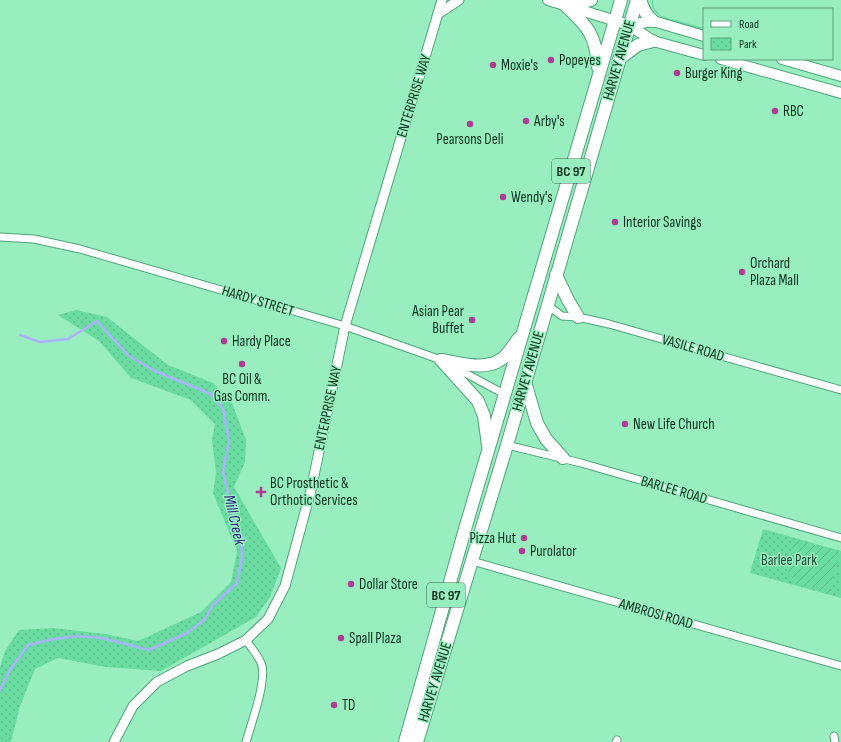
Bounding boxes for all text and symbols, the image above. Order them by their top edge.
legend [703,8,833,60]
text: Road [739,17,759,32]
street label: HARVEY AVENUE [598,18,640,102]
text: Park [739,37,757,52]
place label: Popeyes [559,51,601,70]
street label: ENTERPRISE WAY [392,52,436,140]
marker: Popeyes [546,55,556,65]
place label: Moxie's [501,56,538,75]
marker: Moxie's [488,60,498,70]
place label: Burger King [685,64,743,83]
marker: Burger King [672,68,682,78]
place label: RBC [783,102,804,121]
marker: RBC [770,106,780,116]
place label: Arby's [533,112,565,131]
marker: Arby's [521,116,531,126]
marker: Pearsons Deli [465,119,475,129]
place label: Pearsons Deli [436,130,504,149]
road number: BC 97 [552,159,590,183]
place label: Wendy's [511,188,553,207]
marker: Wendy's [498,192,508,202]
place label: Interior Savings [623,213,702,232]
marker: Interior Savings [610,217,620,227]
place label: Orchard Plaza Mall [750,254,799,290]
marker: Orchard Plaza Mall [737,267,747,277]
street label: HARDY STREET [220,281,296,321]
place label: Asian Pear Buffet [411,302,465,338]
marker: Asian Pear Buffet [467,315,477,325]
street label: HARVEY AVENUE [507,329,549,413]
street label: VASILE ROAD [660,330,726,366]
place label: Hardy Place [232,332,291,351]
marker: Hardy Place [219,336,229,346]
marker: BC Oil & Gas Comm. [237,359,247,369]
street label: ENTERPRISE WAY [310,363,346,452]
place label: BC Oil & Gas Comm. [214,370,270,406]
place label: New Life Church [633,415,715,434]
marker: New Life Church [620,419,630,429]
street label: BARLEE ROAD [639,471,709,509]
place label: BC Prosthetic & Orthotic Services [270,474,358,510]
marker: BC Prosthetic & Orthotic Services [255,486,267,498]
water label: Mill Creek [219,493,249,548]
place label: Pizza Hut [469,529,516,548]
marker: Pizza Hut [519,533,529,543]
place label: Purolator [530,542,577,561]
marker: Purolator [517,546,527,556]
park label: Barlee Park [761,551,817,570]
place label: Dollar Store [359,575,418,594]
marker: Dollar Store [346,579,356,589]
road number: BC 97 [427,583,465,607]
street label: AMBROSI ROAD [616,594,695,634]
place label: Spall Plaza [349,629,402,648]
marker: Spall Plaza [336,633,346,643]
street label: HARVEY AVENUE [414,640,456,724]
place label: TD [342,696,355,715]
marker: TD [329,700,339,710]

